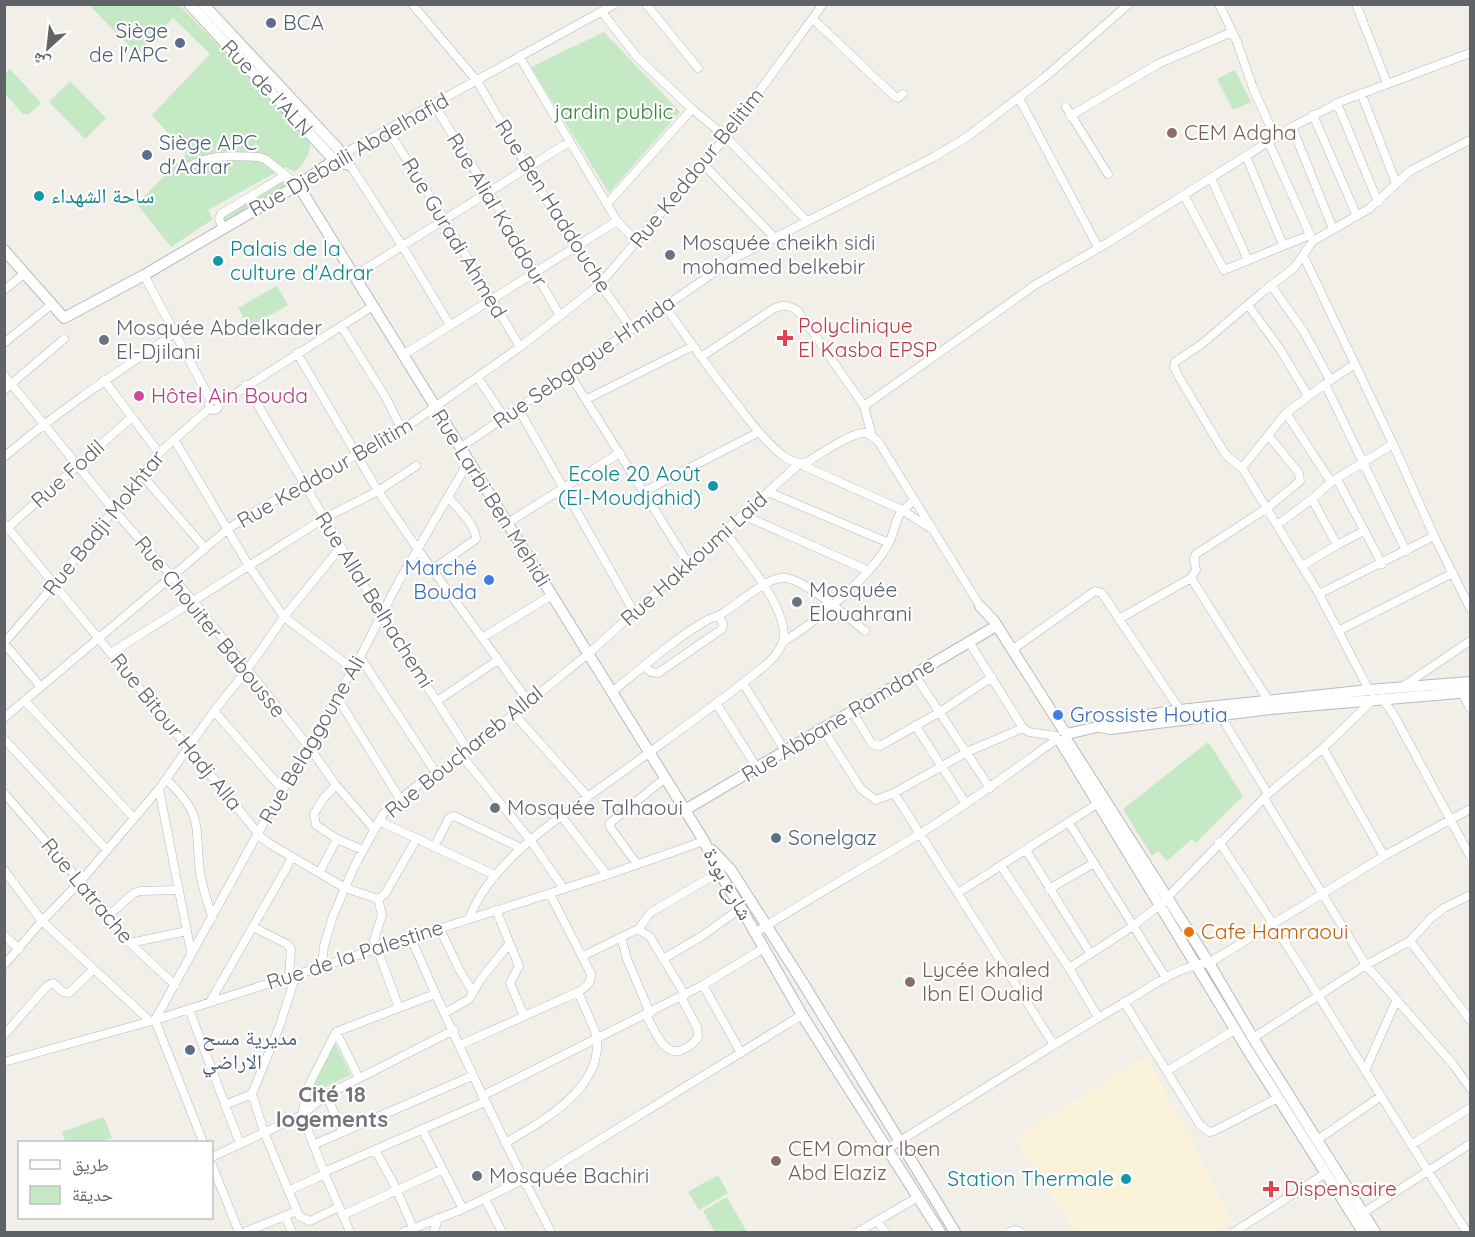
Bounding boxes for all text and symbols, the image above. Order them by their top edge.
place label: BCA [283,9,324,35]
marker: BCA [264,16,278,30]
place label: Siège de l'APC [89,17,168,67]
north arrow [18,18,78,78]
street label: Rue de l'ALN [216,34,319,141]
marker: Siège de l'APC [173,36,187,50]
text: ش [29,49,53,74]
street label: Rue Keddour Belitim [624,82,769,253]
street label: Rue Djebaili Abdelhafid [244,86,453,222]
park label: jardin public [554,98,673,124]
street label: Rue Ben Haddouche [490,114,618,297]
place label: CEM Adgha [1184,119,1297,145]
marker: CEM Adgha [1165,126,1179,140]
street label: Rue Alial Kaddour [442,128,554,291]
place label: Siège APC d'Adrar [159,129,257,179]
marker: Siège APC d'Adrar [140,148,154,162]
street label: Rue Guradi Ahmed [397,152,513,322]
place label: ساحة الشهداء [51,182,154,208]
marker: ساحة الشهداء [32,189,46,203]
place label: Mosquée cheikh sidi mohamed belkebir [682,229,876,279]
place label: Palais de la culture d'Adrar [230,235,374,285]
marker: Mosquée cheikh sidi mohamed belkebir [663,248,677,262]
marker: Palais de la culture d'Adrar [211,254,225,268]
street label: Rue Sebgague H'mida [487,289,679,434]
place label: Polyclinique El Kasba EPSP [798,312,937,362]
place label: Mosquée Abdelkader El-Djilani [116,314,322,364]
marker: Polyclinique El Kasba EPSP [776,329,794,347]
marker: Mosquée Abdelkader El-Djilani [97,333,111,347]
place label: Hôtel Ain Bouda [151,382,308,408]
marker: Hôtel Ain Bouda [132,389,146,403]
street label: Rue Larbi Ben Mehidi [427,404,557,591]
street label: Rue Keddour Belitim [232,411,417,533]
street label: Rue Fodil [25,434,109,513]
street label: Rue Badji Mokhtar [37,444,170,600]
place label: Ecole 20 Août (El-Moudjahid) [558,460,701,510]
marker: Ecole 20 Août (El-Moudjahid) [706,479,720,493]
street label: Rue Hakkoumi Laid [615,486,772,631]
street label: Rue Allal Belhachemi [310,506,440,693]
street label: Rue Chouiter Babousse [129,530,292,722]
place label: Marché Bouda [405,554,477,604]
marker: Marché Bouda [482,573,496,587]
place label: Mosquée Elouahrani [809,576,912,626]
marker: Mosquée Elouahrani [790,595,804,609]
street label: Rue Bitour Hadj Alla [105,647,248,815]
street label: Rue Belaggoune Ali [252,651,370,828]
street label: Rue Abbane Ramdane [736,651,939,787]
street label: Rue Bouchareb Allal [379,679,548,823]
place label: Grossiste Houtia [1070,701,1228,727]
marker: Grossiste Houtia [1051,708,1065,722]
place label: Mosquée Talhaoui [507,794,683,820]
marker: Mosquée Talhaoui [488,801,502,815]
place label: Sonelgaz [788,824,877,850]
marker: Sonelgaz [769,831,783,845]
street label: Rue Latrache [36,832,139,948]
street label: شارع بودة [698,843,759,925]
street label: Rue de la Palestine [263,913,446,995]
place label: Cafe Hamraoui [1201,918,1349,944]
marker: Cafe Hamraoui [1182,925,1196,939]
place label: Lycée khaled Ibn El Oualid [922,956,1050,1006]
marker: Lycée khaled Ibn El Oualid [903,975,917,989]
place label: مديرية مسح الاراضي [202,1024,297,1078]
marker: مديرية مسح الاراضي [183,1043,197,1057]
district label: Cité 18 logements [276,1080,388,1133]
place label: CEM Omar Iben Abd Elaziz [788,1135,941,1185]
legend [18,1141,213,1219]
text: طريق [72,1153,109,1176]
marker: CEM Omar Iben Abd Elaziz [769,1154,783,1168]
place label: Mosquée Bachiri [489,1162,649,1188]
place label: Station Thermale [947,1165,1114,1191]
marker: Mosquée Bachiri [470,1169,484,1183]
marker: Station Thermale [1119,1172,1133,1186]
place label: Dispensaire [1284,1175,1397,1201]
marker: Dispensaire [1262,1180,1280,1198]
text: حديقة [72,1183,113,1206]

